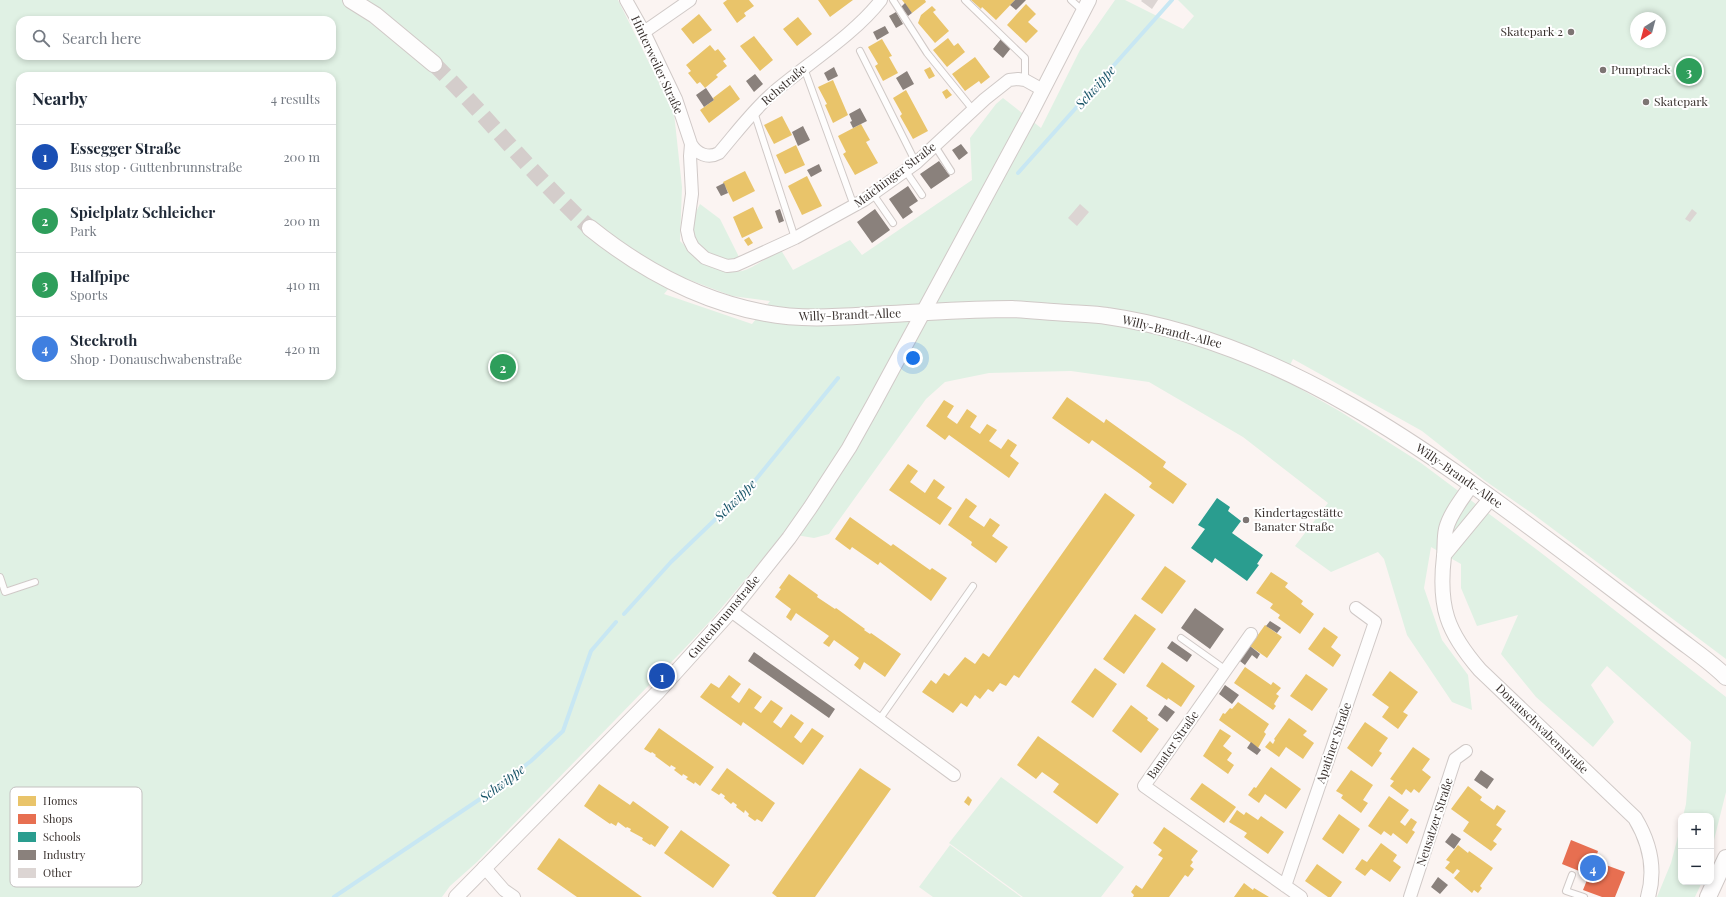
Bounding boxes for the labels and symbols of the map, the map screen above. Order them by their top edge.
north arrow [1630,12,1666,48]
street label: Hinterweiler Straße [628,13,688,116]
place label: Skatepark 2 [1501,23,1563,39]
marker: Skatepark 2 [1566,27,1576,37]
pin: 3 [1676,56,1702,86]
street label: Rehstraße [757,60,809,108]
water label: Schwippe [1070,61,1119,113]
place label: Pumptrack [1611,61,1671,77]
marker: Pumptrack [1598,65,1608,75]
place label: Skatepark [1654,93,1708,109]
marker: Skatepark [1641,97,1651,107]
street label: Maichinger Straße [850,138,939,210]
street label: Willy-Brandt-Allee [798,304,901,324]
street label: Willy-Brandt-Allee [1120,311,1224,351]
your location [903,348,923,368]
pin: 2 [490,352,516,382]
street label: Willy-Brandt-Allee [1412,439,1506,511]
water label: Schwippe [709,475,760,525]
place label: Kindertagestätte Banater Straße [1254,504,1343,534]
marker: Kindertagestätte Banater Straße [1241,515,1251,525]
street label: Guttenbrunnstraße [684,571,763,661]
pin: 1 [649,661,675,691]
street label: Donauschwabenstraße [1493,680,1592,777]
street label: Apatiner Straße [1311,700,1354,786]
street label: Banater Straße [1143,707,1202,782]
water label: Schwippe [475,760,528,806]
street label: Neusatzer Straße [1412,776,1456,868]
legend [10,787,142,887]
text: Homes [43,793,77,808]
text: Shops [43,811,73,826]
text: Schools [43,829,81,844]
text: Industry [43,847,86,862]
pin: 4 [1580,853,1606,883]
text: Other [43,865,72,880]

